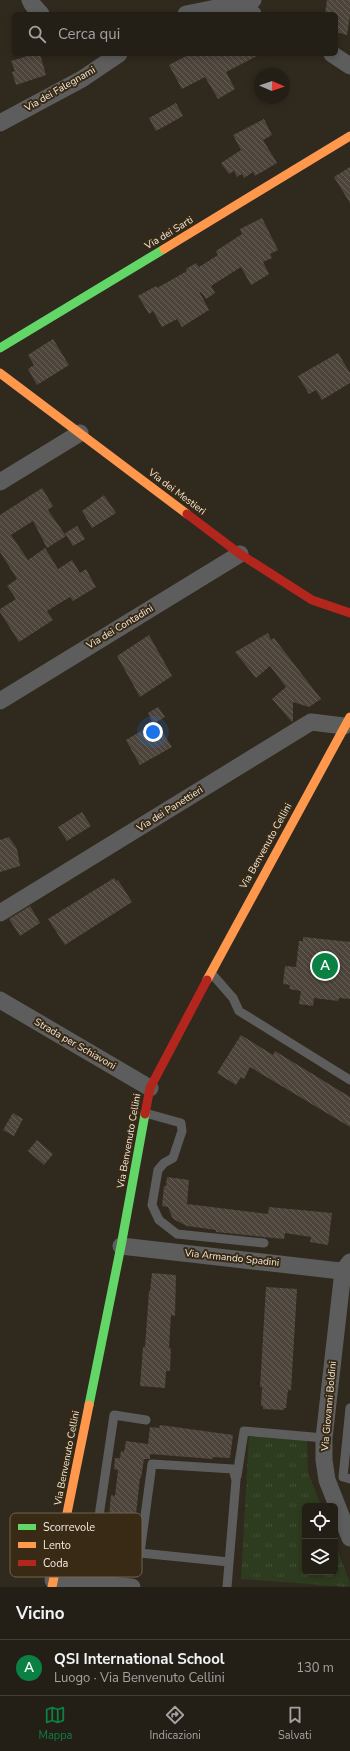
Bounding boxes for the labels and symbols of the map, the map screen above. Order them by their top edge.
street label: Via dei Falegnami [21,63,98,115]
north arrow [254,68,290,104]
street label: Via dei Sarti [141,213,196,253]
street label: Via dei Mestieri [145,465,209,518]
street label: Via dei Contadini [83,602,156,653]
your location [143,722,163,742]
street label: Via dei Panettieri [133,783,206,836]
street label: Via Benvenuto Cellini [236,801,295,892]
pin: A [312,951,338,981]
street label: Strada per Schiavoni [32,1015,118,1073]
street label: Via Benvenuto Cellini [114,1093,144,1190]
street label: Via Armando Spadini [183,1246,280,1270]
street label: Via Giovanni Boldini [318,1360,340,1453]
street label: Via Benvenuto Cellini [51,1410,83,1507]
legend [10,1513,142,1577]
text: Scorrevole [43,1520,95,1535]
text: Lento [43,1538,71,1553]
text: Coda [43,1556,69,1571]

